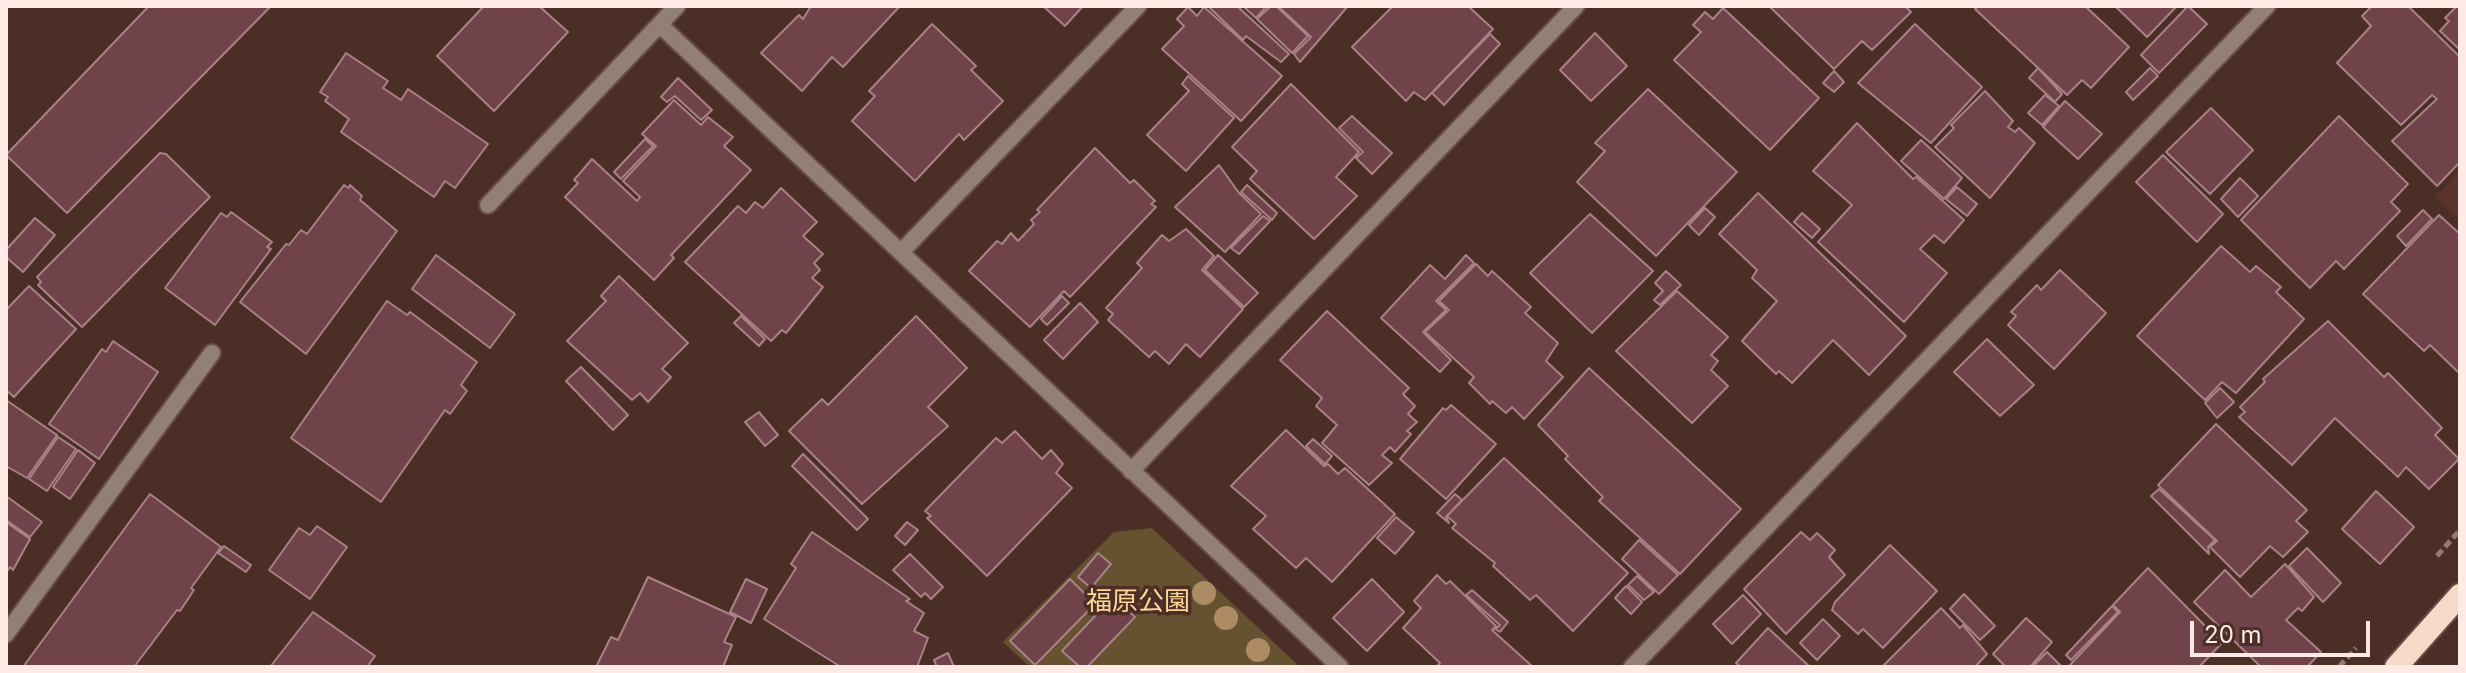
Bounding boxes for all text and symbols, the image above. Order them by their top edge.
park label: 福原公園 [1086,586,1190,618]
scale bar [2194,605,2374,655]
text: 20 m [2204,620,2262,649]

